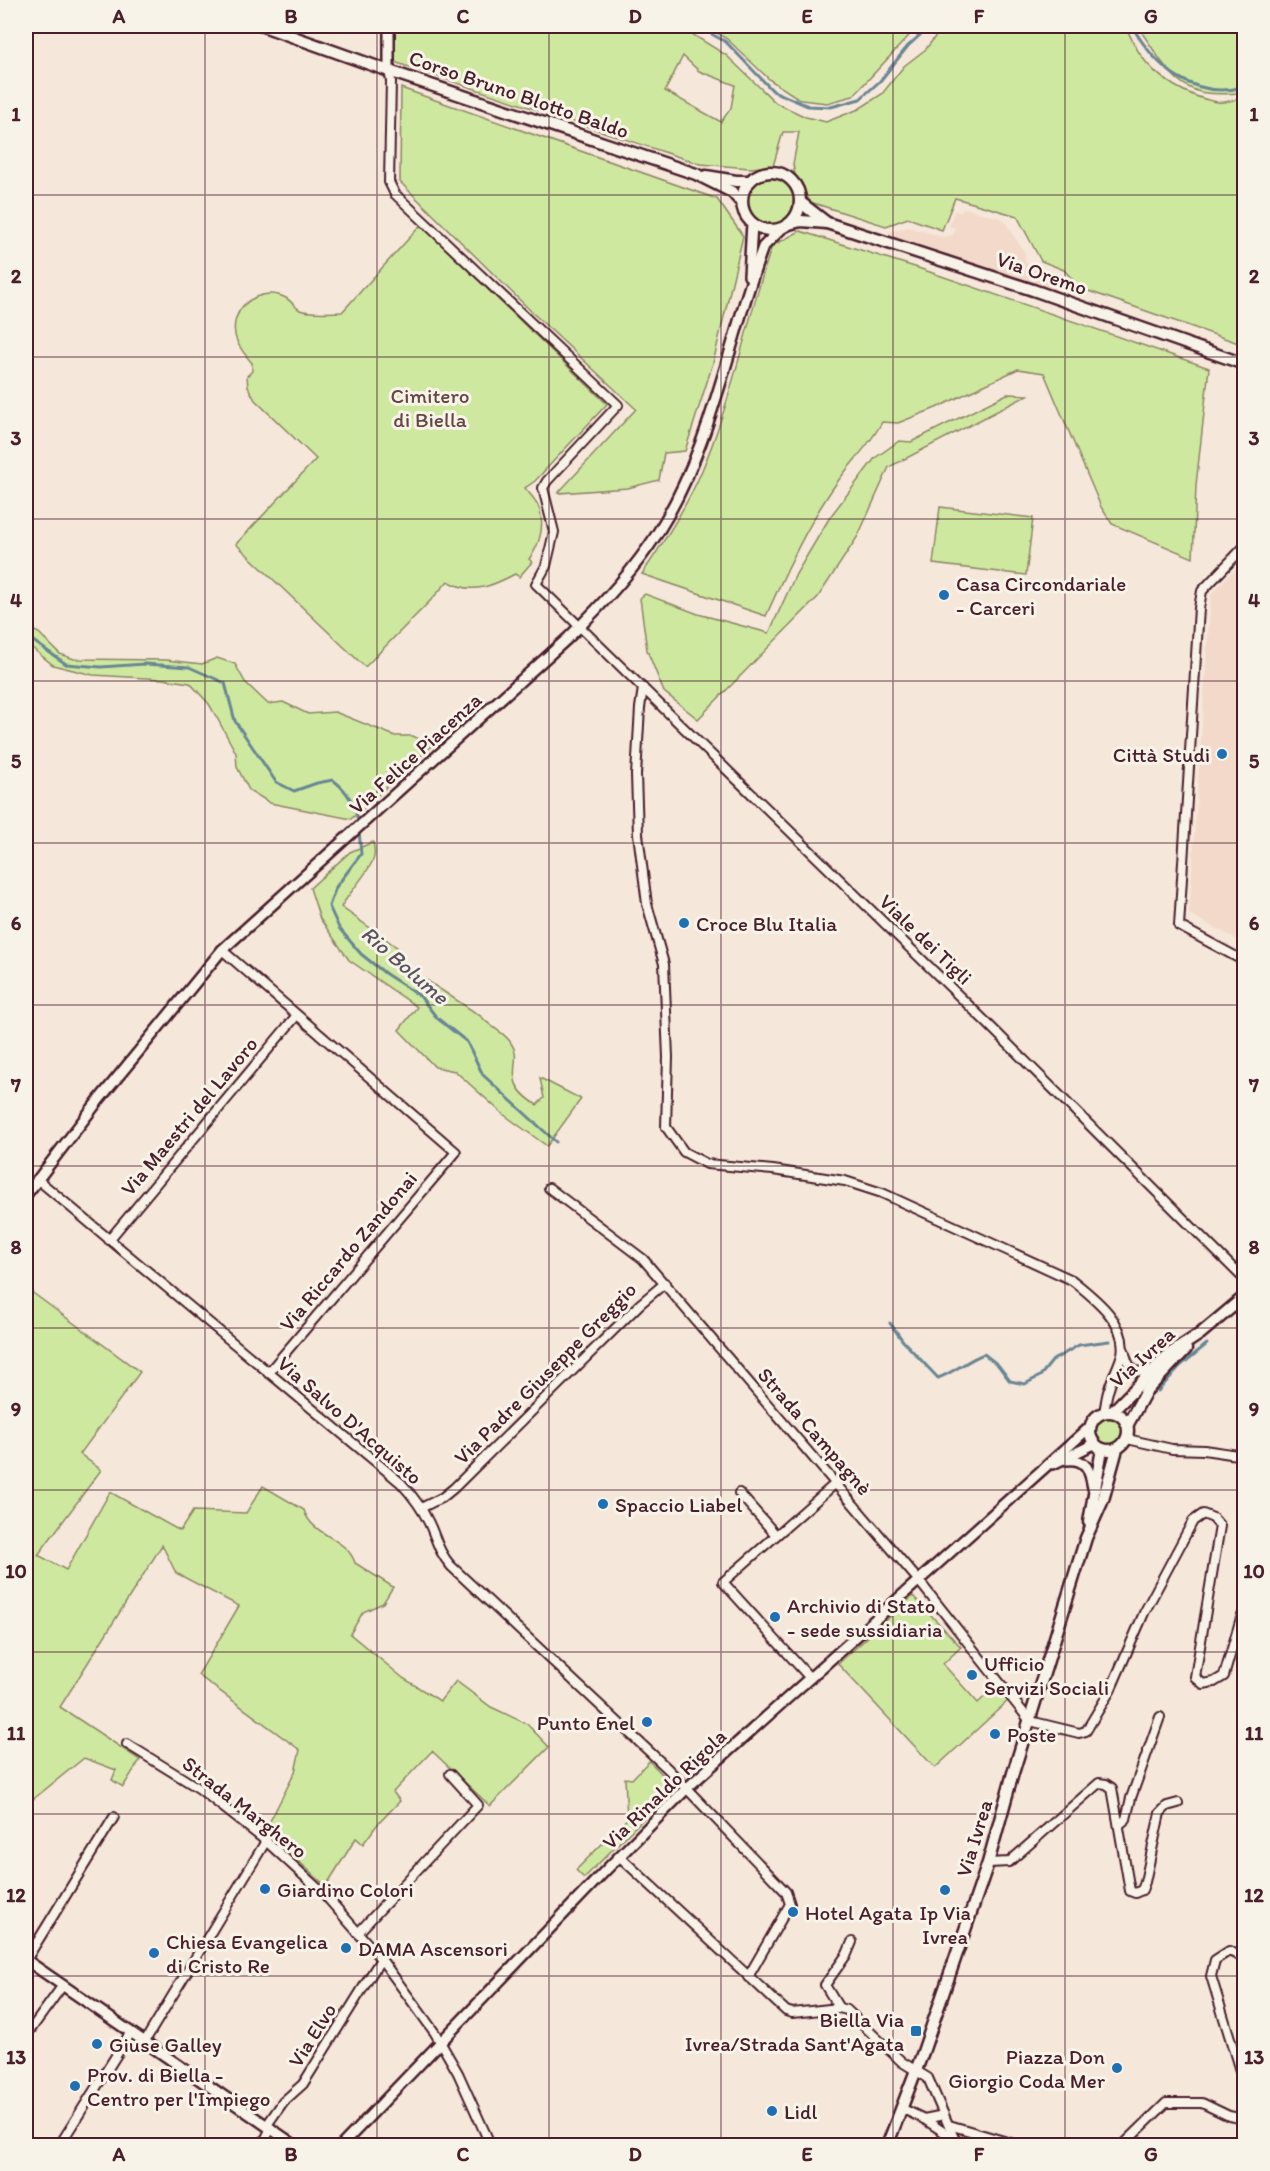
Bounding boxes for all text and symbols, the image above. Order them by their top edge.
text: A [112,4,126,28]
text: B [285,4,298,28]
text: C [457,4,470,28]
text: D [628,4,642,28]
text: E [801,4,813,28]
text: F [974,4,985,28]
text: G [1144,4,1158,28]
street label: Corso Bruno Blotto Baldo [406,45,632,143]
text: 1 [11,102,21,126]
text: 1 [1249,102,1259,126]
street label: Via Oremo [993,246,1091,300]
text: 2 [11,264,22,288]
text: 2 [1249,264,1260,288]
park label: Cimitero di Biella [391,383,469,432]
text: 3 [11,426,22,450]
text: 3 [1249,426,1260,450]
place label: Casa Circondariale - Carceri [956,571,1126,620]
text: 4 [10,588,22,612]
marker: Casa Circondariale - Carceri [937,588,951,602]
text: 4 [1248,588,1260,612]
street label: Via Felice Piacenza [344,687,487,819]
place label: Città Studi [1113,742,1210,767]
marker: Città Studi [1215,747,1229,761]
text: 5 [11,749,22,773]
text: 5 [1249,749,1260,773]
street label: Viale dei Tigli [874,889,978,989]
text: 6 [11,911,22,935]
place label: Croce Blu Italia [696,911,837,936]
text: 6 [1249,911,1260,935]
marker: Croce Blu Italia [677,916,691,930]
water label: Rio Bolume [356,920,455,1011]
street label: Via Maestri del Lavoro [115,1031,263,1201]
text: 7 [10,1073,21,1097]
text: 7 [1248,1073,1259,1097]
street label: Via Riccardo Zandonai [274,1166,422,1336]
text: 8 [11,1235,22,1259]
text: 8 [1249,1235,1260,1259]
street label: Via Padre Giuseppe Greggio [449,1277,641,1469]
street label: Via Ivrea [1104,1321,1180,1393]
street label: Via Salvo D'Acquisto [273,1350,427,1490]
street label: Strada Campagnè [753,1362,877,1500]
text: 9 [11,1397,21,1421]
text: 9 [1249,1397,1259,1421]
place label: Spaccio Liabel [615,1492,742,1517]
marker: Spaccio Liabel [596,1497,610,1511]
text: 10 [5,1559,27,1583]
text: 10 [1243,1559,1265,1583]
place label: Archivio di Stato - sede sussidiaria [787,1593,942,1642]
marker: Archivio di Stato - sede sussidiaria [768,1610,782,1624]
place label: Ufficio Servizi Sociali [984,1651,1109,1700]
marker: Ufficio Servizi Sociali [965,1668,979,1682]
place label: Punto Enel [537,1710,635,1735]
marker: Punto Enel [640,1715,654,1729]
text: 11 [7,1721,26,1745]
text: 11 [1245,1721,1264,1745]
place label: Poste [1007,1722,1056,1747]
street label: Via Rinaldo Rigola [597,1724,731,1854]
marker: Poste [988,1727,1002,1741]
street label: Strada Marghero [178,1750,312,1864]
street label: Via Ivrea [950,1796,998,1880]
place label: Giardino Colori [277,1877,414,1902]
marker: Giardino Colori [258,1882,272,1896]
text: 12 [6,1883,26,1907]
marker: Ip Via Ivrea [938,1883,952,1897]
text: 12 [1244,1883,1264,1907]
place label: Hotel Agata [805,1900,913,1925]
place label: Ip Via Ivrea [919,1900,971,1949]
marker: Hotel Agata [786,1905,800,1919]
place label: Chiesa Evangelica di Cristo Re [166,1929,328,1978]
place label: DAMA Ascensori [358,1936,508,1961]
marker: DAMA Ascensori [339,1941,353,1955]
marker: Chiesa Evangelica di Cristo Re [147,1946,161,1960]
street label: Via Elvo [283,1998,341,2072]
place label: Biella Via Ivrea/Strada Sant'Agata [685,2007,904,2056]
marker: Biella Via Ivrea/Strada Sant'Agata [909,2024,923,2038]
place label: Giuse Galley [109,2032,222,2057]
marker: Giuse Galley [90,2037,104,2051]
place label: Piazza Don Giorgio Coda Mer [948,2044,1106,2093]
text: 13 [6,2045,26,2069]
text: 13 [1244,2045,1264,2069]
marker: Piazza Don Giorgio Coda Mer [1110,2061,1124,2075]
place label: Prov. di Biella - Centro per l'Impiego [87,2062,270,2111]
marker: Prov. di Biella - Centro per l'Impiego [68,2079,82,2093]
place label: Lidl [784,2099,818,2124]
marker: Lidl [765,2104,779,2118]
text: A [112,2142,126,2166]
text: B [285,2142,298,2166]
text: C [457,2142,470,2166]
text: D [628,2142,642,2166]
text: E [801,2142,813,2166]
text: F [974,2142,985,2166]
text: G [1144,2142,1158,2166]

